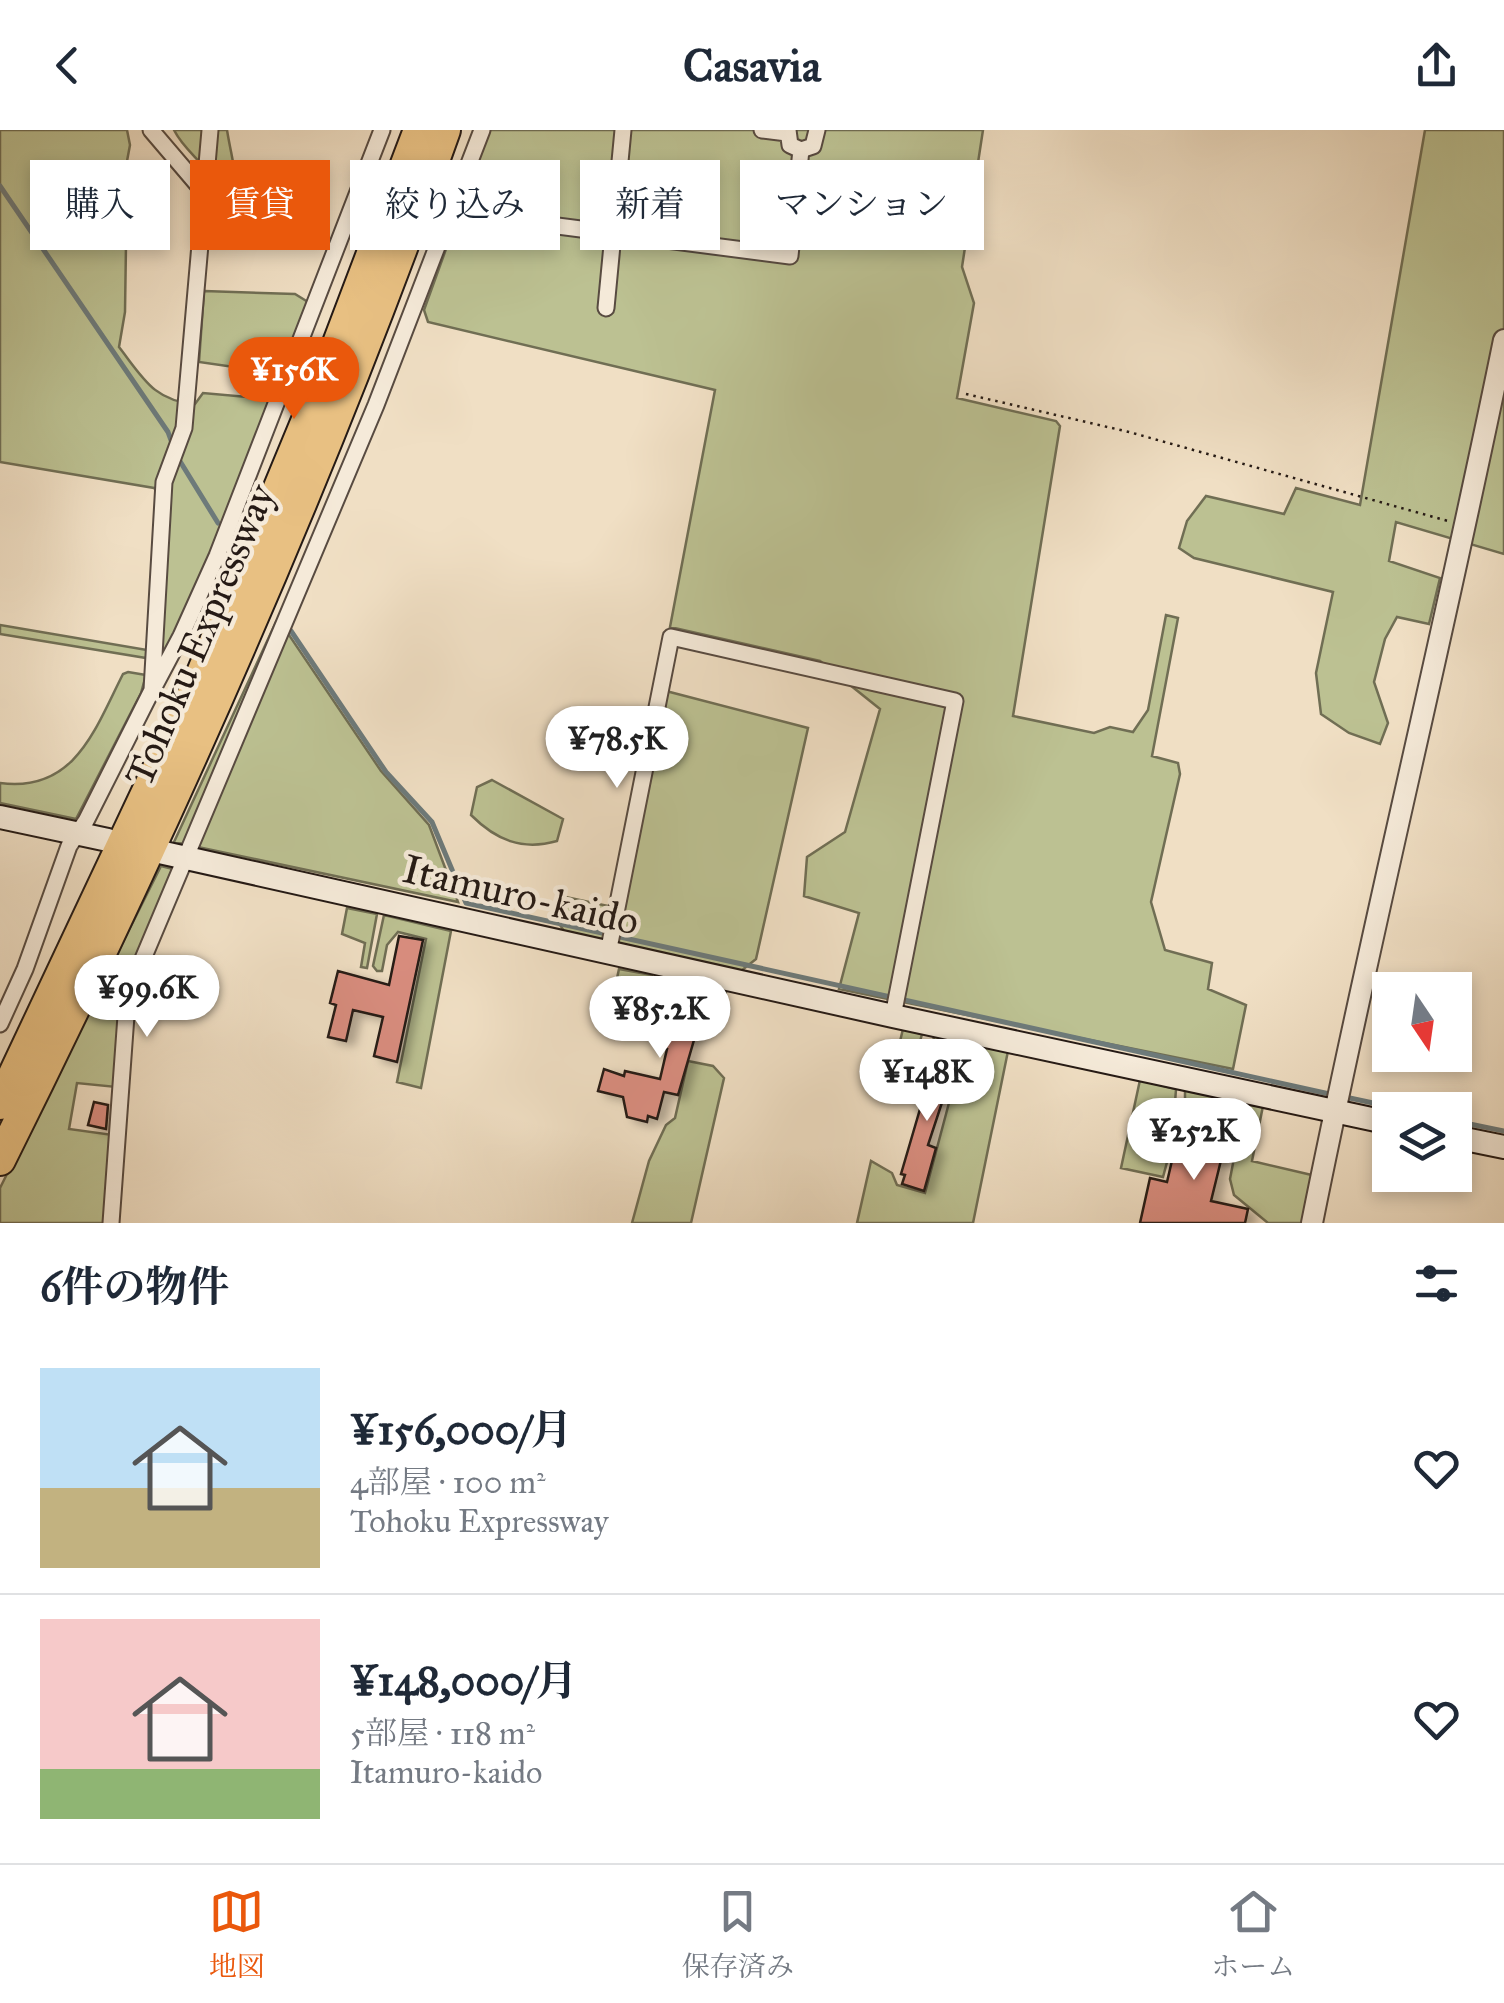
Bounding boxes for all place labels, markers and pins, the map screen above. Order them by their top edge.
pin: ¥156K [224,337,364,422]
pin: ¥78.5K [536,706,698,791]
pin: ¥99.6K [66,955,228,1040]
pin: ¥85.2K [579,976,741,1061]
pin: ¥148K [857,1039,997,1124]
pin: ¥252K [1124,1098,1264,1183]

